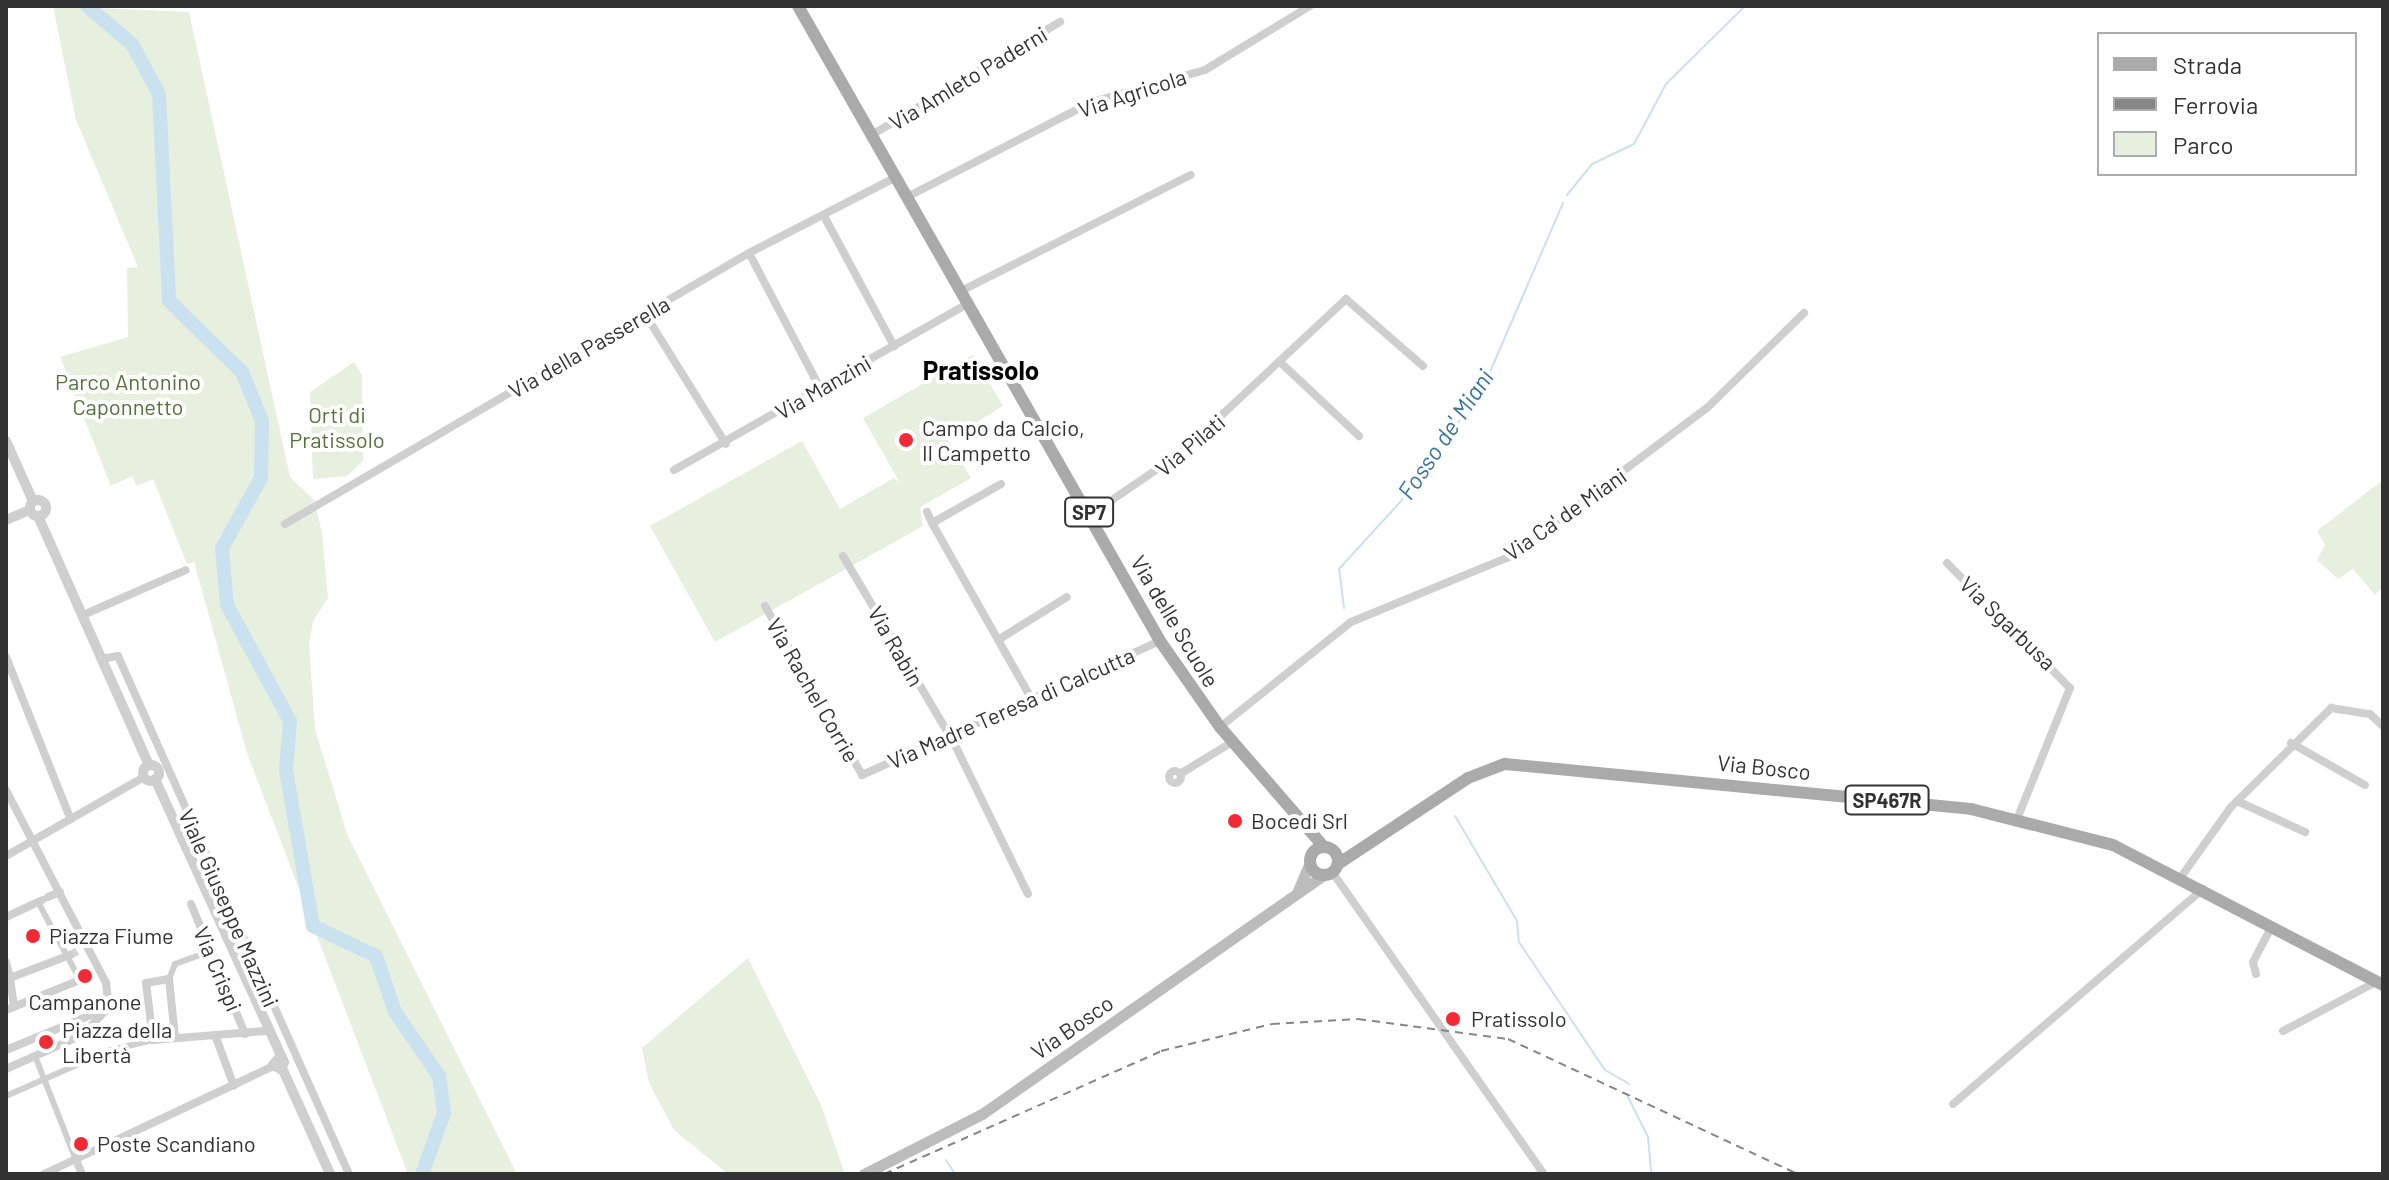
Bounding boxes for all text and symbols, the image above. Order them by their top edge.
street label: Via Amleto Paderni [884,20,1052,136]
legend [2097,32,2357,176]
text: Strada [2173,50,2242,79]
street label: Via Agricola [1075,63,1189,123]
text: Ferrovia [2173,90,2258,119]
text: Parco [2173,130,2234,159]
street label: Via della Passerella [504,290,674,404]
street label: Via Manzini [771,349,875,425]
district label: Pratissolo [923,354,1039,386]
water label: Fosso de' Miani [1391,364,1499,504]
park label: Parco Antonino Caponnetto [55,368,201,420]
park label: Orti di Pratissolo [289,401,385,452]
street label: Via Pilati [1150,408,1230,482]
place label: Campo da Calcio, Il Campetto [922,414,1085,466]
marker: Campo da Calcio, Il Campetto [897,431,915,449]
street label: Via Ca' de Miani [1499,462,1631,566]
road number: SP7 [1063,496,1115,528]
street label: Via delle Scuole [1125,550,1225,692]
street label: Via Sgarbusa [1954,571,2062,675]
street label: Via Rabin [862,601,930,691]
street label: Via Rachel Corrie [761,613,865,767]
street label: Via Madre Teresa di Calcutta [883,642,1139,774]
street label: Via Bosco [1716,749,1812,785]
road number: SP467R [1843,784,1931,816]
street label: Viale Giuseppe Mazzini [173,805,285,1011]
place label: Bocedi Srl [1251,808,1348,834]
marker: Bocedi Srl [1226,812,1244,830]
place label: Piazza Fiume [49,923,174,949]
street label: Via Crispi [188,923,248,1015]
marker: Piazza Fiume [24,927,42,945]
marker: Campanone [76,967,94,985]
place label: Campanone [28,989,142,1015]
street label: Via Bosco [1026,989,1118,1065]
place label: Pratissolo [1471,1006,1567,1032]
marker: Pratissolo [1442,1008,1464,1030]
place label: Piazza della Libertà [62,1016,172,1068]
marker: Piazza della Libertà [37,1033,55,1051]
place label: Poste Scandiano [97,1131,256,1157]
marker: Poste Scandiano [72,1135,90,1153]

